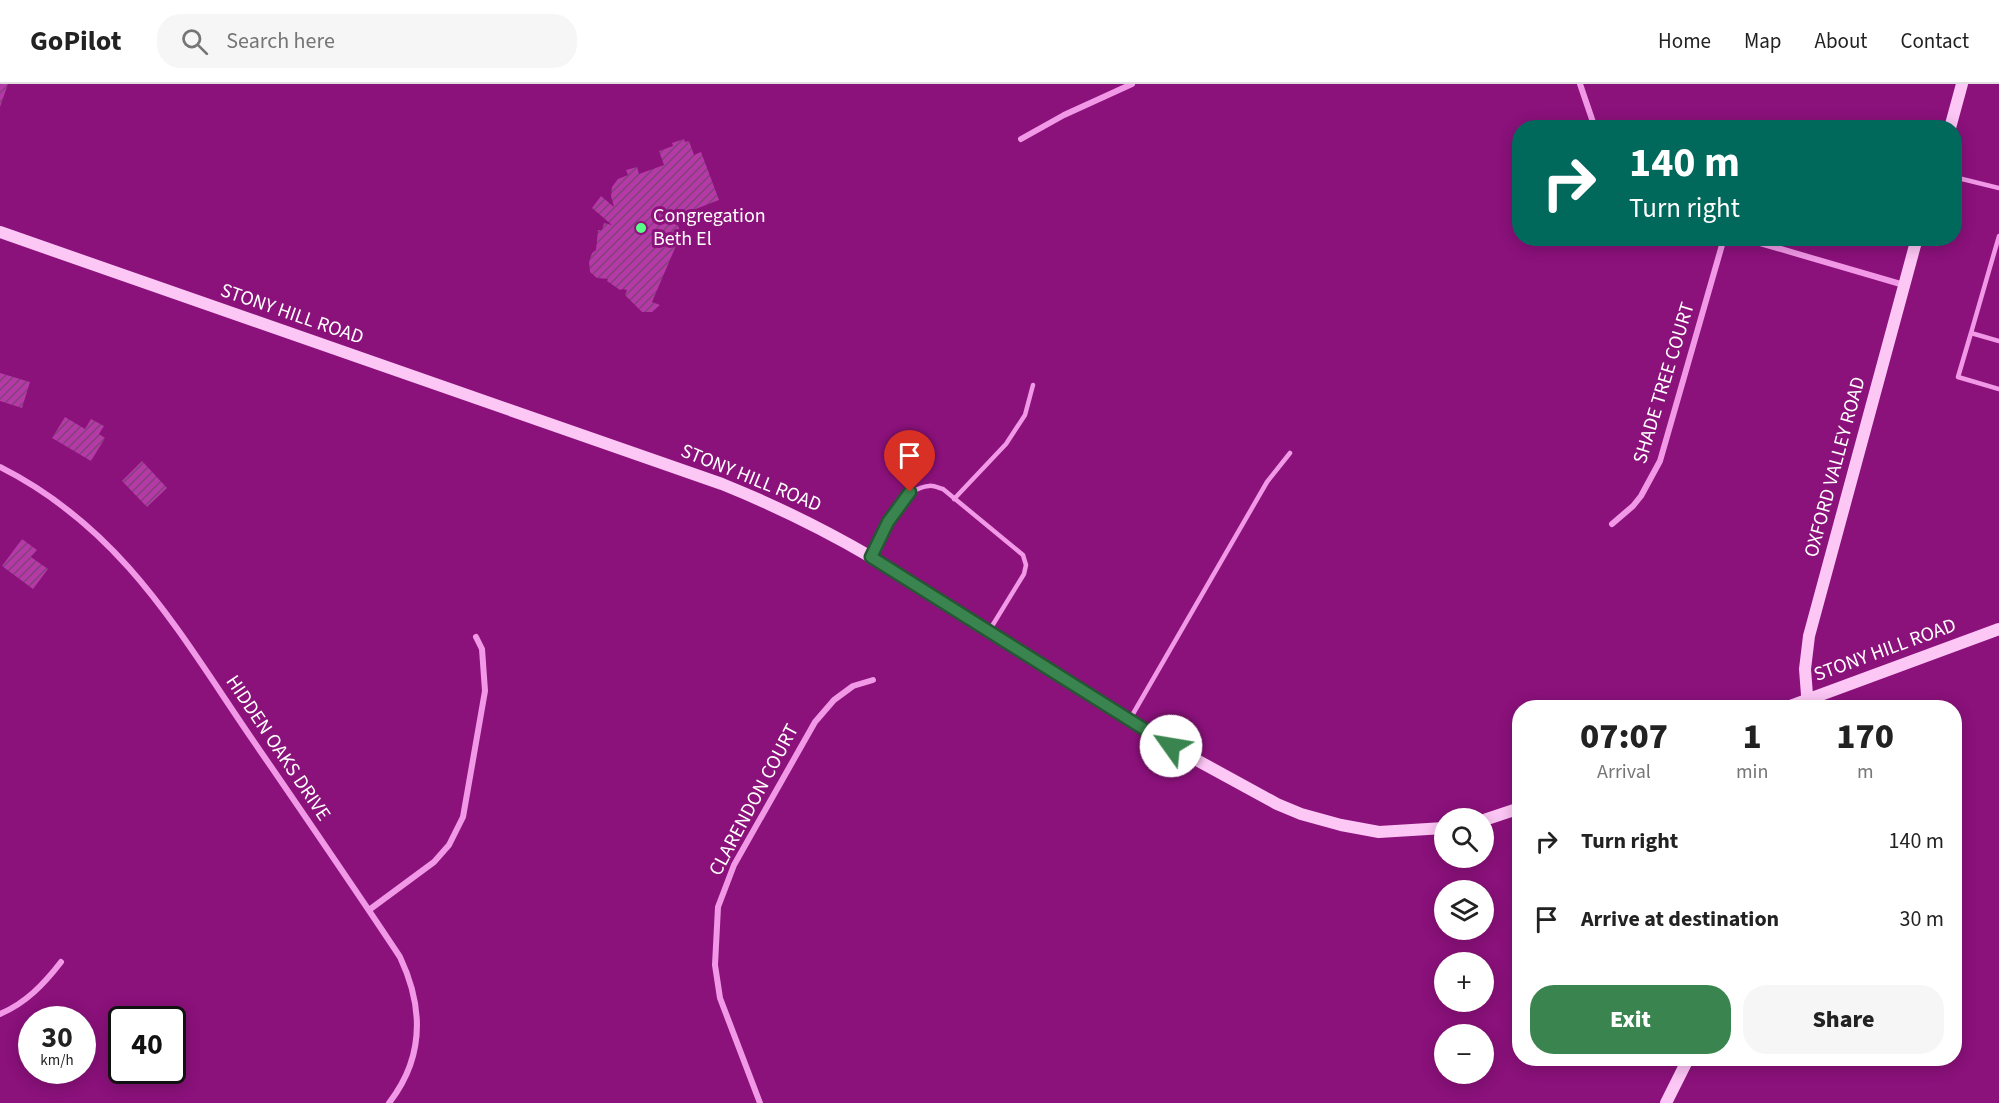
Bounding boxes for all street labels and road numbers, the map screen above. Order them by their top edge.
street label: STONY HILL ROAD [217,276,367,352]
street label: SHADE TREE COURT [1626,299,1702,467]
street label: OXFORD VALLEY ROAD [1797,374,1873,560]
street label: STONY HILL ROAD [676,437,826,519]
street label: STONY HILL ROAD [1810,611,1960,689]
street label: HIDDEN OAKS DRIVE [219,670,337,826]
street label: CLARENDON COURT [702,719,806,881]

